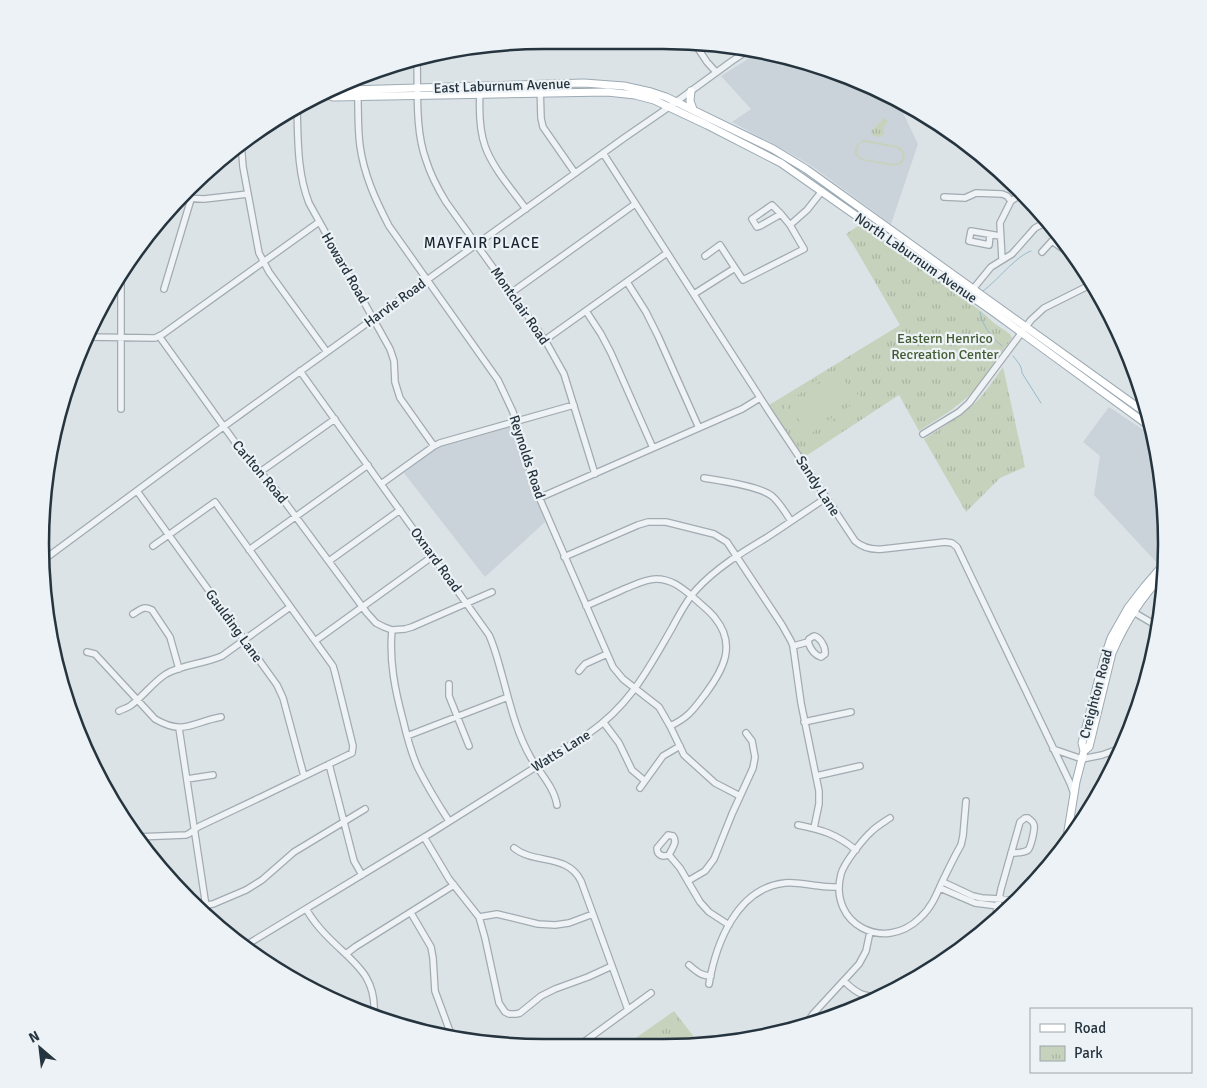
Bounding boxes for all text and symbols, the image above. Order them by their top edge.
street label: East Laburnum Avenue [433,75,571,97]
street label: North Laburnum Avenue [851,209,981,307]
street label: Howard Road [318,229,372,307]
district label: MAYFAIR PLACE [424,234,540,252]
street label: Montclair Road [487,264,553,348]
street label: Harvie Road [361,275,429,331]
park label: Eastern Henrico Recreation Center [891,330,1000,363]
street label: Reynolds Road [505,413,549,501]
street label: Carlton Road [229,437,291,507]
street label: Sandy Lane [792,453,844,519]
street label: Oxnard Road [407,524,465,596]
street label: Gaulding Lane [202,586,266,666]
street label: Creighton Road [1076,647,1116,741]
street label: Watts Lane [528,726,594,776]
legend [1030,1008,1192,1073]
text: Road [1074,1019,1106,1037]
north arrow [15,1023,65,1073]
text: N [26,1027,42,1047]
text: Park [1074,1044,1103,1062]

